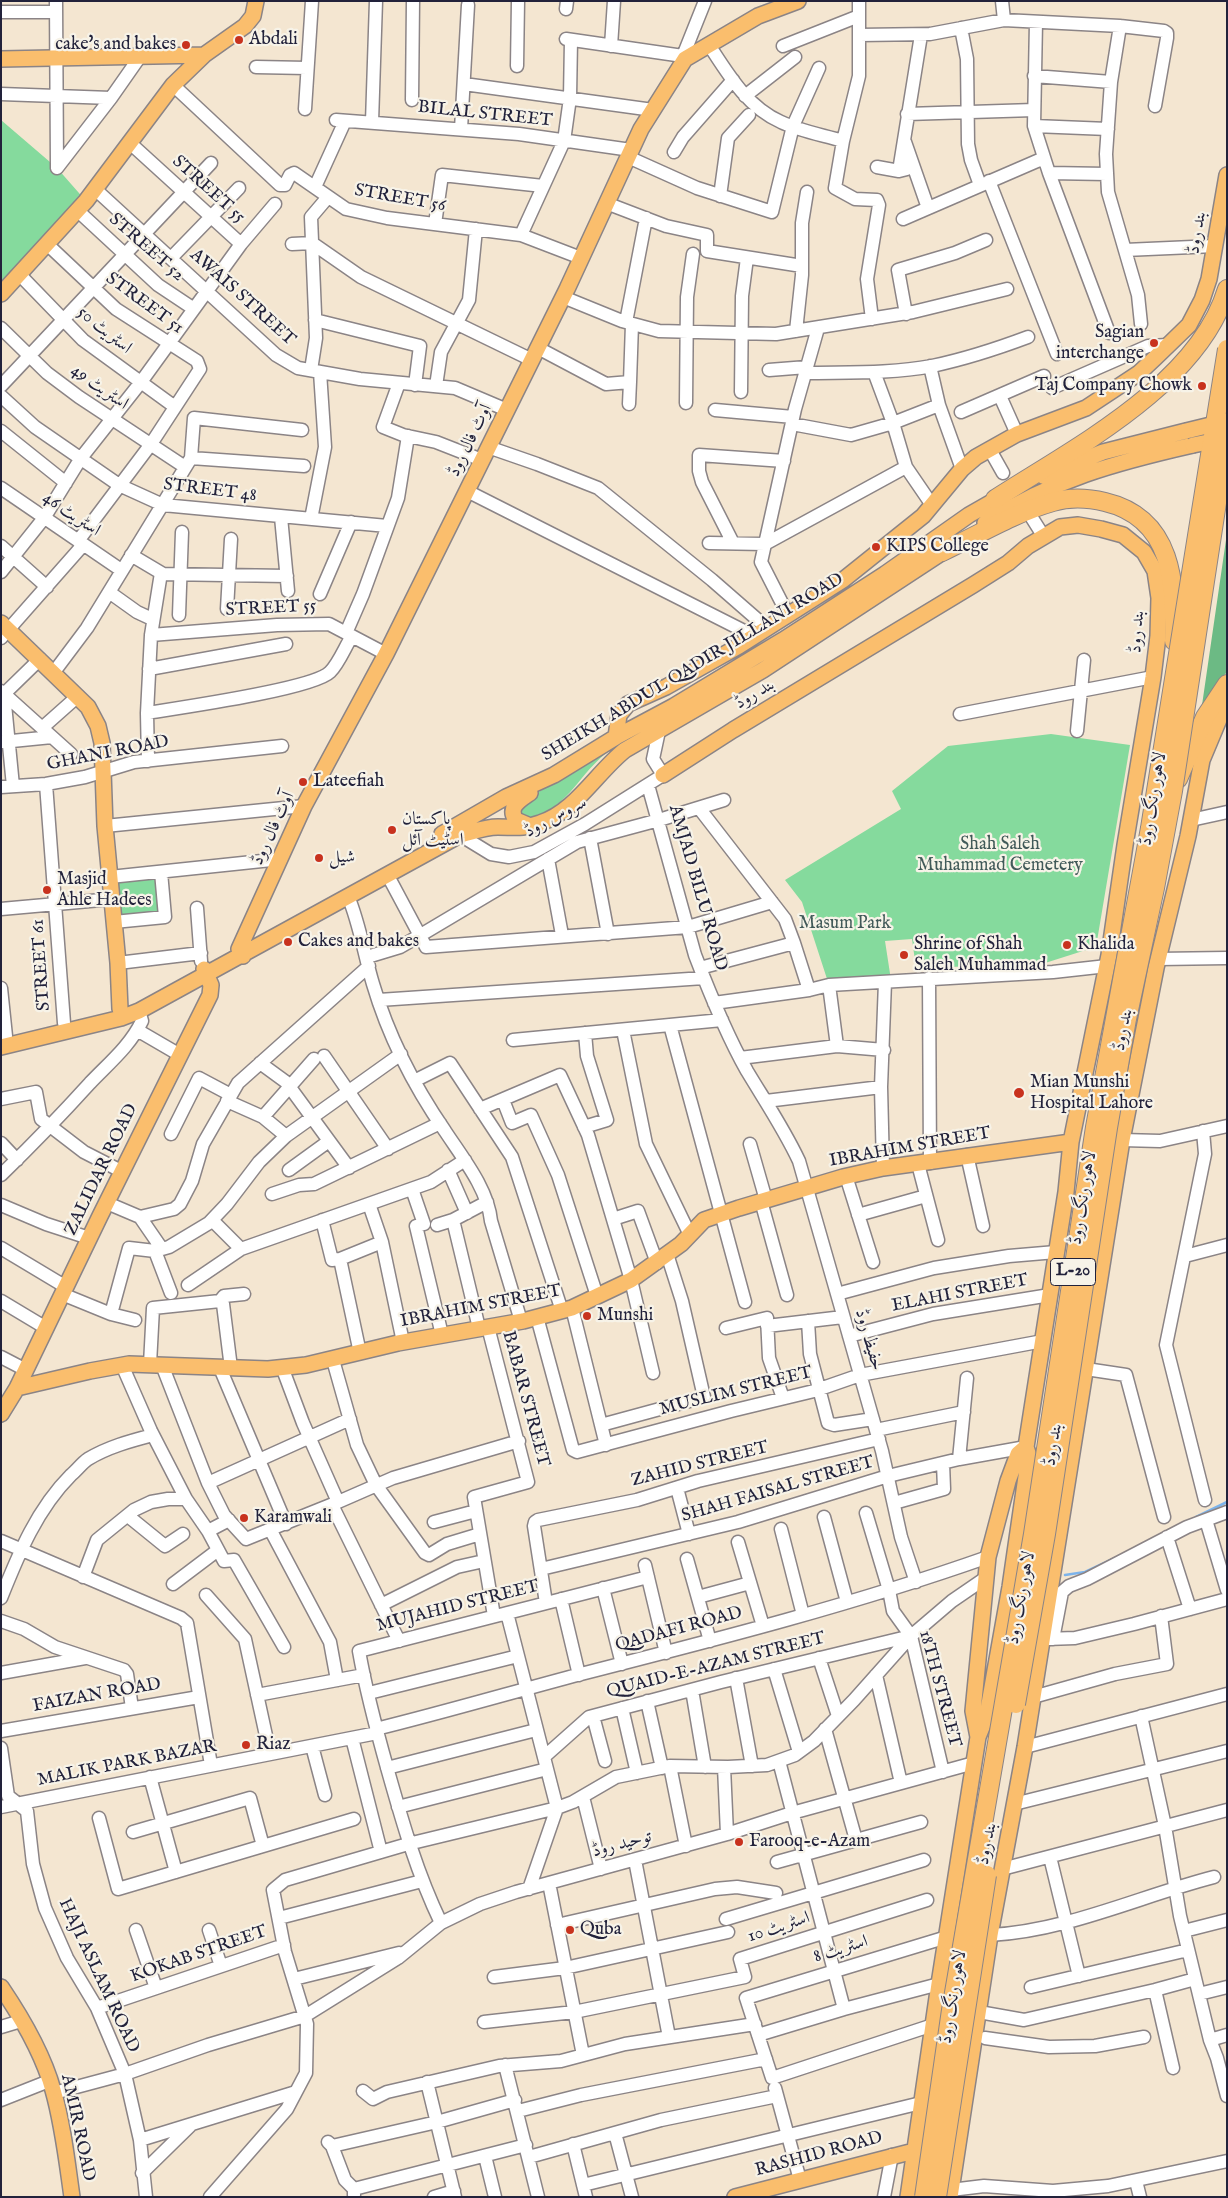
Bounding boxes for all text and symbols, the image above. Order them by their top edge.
place label: Abdali [249,29,298,51]
place label: cake's and bakes [55,34,176,56]
marker: Abdali [233,34,245,46]
marker: cake's and bakes [180,39,192,51]
street label: BILAL STREET [417,97,553,133]
street label: STREET 55 [167,152,249,228]
street label: STREET 56 [353,180,447,218]
street label: STREET 52 [104,209,188,287]
street label: بند روڈ [1184,210,1212,256]
street label: AWAIS STREET [185,245,299,351]
street label: STREET 51 [101,268,187,340]
street label: اسٹریٹ 50 [72,302,136,360]
place label: Sagian interchange [1056,322,1144,364]
marker: Sagian interchange [1148,337,1160,349]
street label: اسٹریٹ 49 [66,360,132,416]
place label: Taj Company Chowk [1035,375,1192,397]
marker: Taj Company Chowk [1196,380,1208,392]
street label: آوٹ فال روڈ [444,401,498,481]
street label: STREET 48 [162,475,258,507]
street label: اسٹریٹ 46 [38,488,104,542]
place label: KIPS College [886,536,989,558]
marker: KIPS College [870,541,882,553]
street label: SHEIKH ABDUL QADIR JILLANI ROAD [538,569,848,767]
street label: STREET 55 [225,596,317,622]
street label: بند روڈ [1126,610,1150,654]
street label: بند روڈ [731,675,779,715]
street label: GHANI ROAD [45,732,171,776]
street label: لاہور رنگ روڈ [1136,751,1172,847]
place label: Lateefiah [313,771,384,793]
marker: Lateefiah [297,776,309,788]
street label: آوٹ فال روڈ [248,789,300,869]
street label: سروس روڈ [521,793,591,843]
street label: AMJAD BILU ROAD [663,802,731,974]
place label: پاکستان اسٹیٹ آئل [402,809,464,852]
marker: پاکستان اسٹیٹ آئل [386,824,398,836]
park label: Shah Saleh Muhammad Cemetery [917,834,1083,876]
place label: شیل [329,847,355,869]
marker: شیل [313,852,325,864]
place label: Masjid Ahle Hadees [57,869,151,912]
marker: Masjid Ahle Hadees [41,884,53,896]
park label: Masum Park [799,913,891,935]
street label: STREET 61 [28,918,56,1012]
place label: Cakes and bakes [298,931,419,953]
place label: Shrine of Shah Saleh Muhammad [914,934,1046,976]
place label: Khalida [1077,934,1134,956]
marker: Cakes and bakes [282,936,294,948]
marker: Khalida [1061,939,1073,951]
marker: Shrine of Shah Saleh Muhammad [898,949,910,961]
street label: بند روڈ [1109,1007,1139,1053]
place label: Mian Munshi Hospital Lahore [1030,1072,1153,1114]
marker: Mian Munshi Hospital Lahore [1012,1086,1026,1100]
street label: ZALIDAR ROAD [61,1101,143,1239]
street label: IBRAHIM STREET [828,1123,992,1173]
street label: لاہور رنگ روڈ [1066,1150,1102,1246]
road number: L-20 [1050,1258,1096,1286]
street label: ELAHI STREET [890,1270,1030,1318]
street label: IBRAHIM STREET [399,1281,563,1333]
place label: Munshi [597,1305,653,1327]
street label: حفیظ روڈ [849,1307,887,1373]
marker: Munshi [581,1310,593,1322]
street label: BABAR STREET [496,1329,554,1469]
street label: MUSLIM STREET [657,1363,815,1421]
street label: بند روڈ [1040,1422,1068,1468]
street label: ZAHID STREET [629,1438,771,1492]
street label: SHAH FAISAL STREET [679,1452,877,1528]
place label: Karamwali [254,1507,332,1529]
marker: Karamwali [238,1512,250,1524]
street label: لاہور رنگ روڈ [1003,1550,1041,1646]
street label: MUJAHID STREET [375,1576,541,1638]
street label: QADAFI ROAD [613,1603,745,1657]
street label: QUAID-E-AZAM STREET [605,1628,827,1704]
street label: 18TH STREET [913,1628,965,1750]
street label: FAIZAN ROAD [31,1674,163,1718]
place label: Riaz [256,1734,291,1756]
street label: MALIK PARK BAZAR [36,1736,218,1792]
marker: Riaz [240,1739,252,1751]
street label: بند روڈ [973,1821,1003,1867]
street label: توحید روڈ [590,1827,654,1863]
place label: Farooq-e-Azam [749,1831,870,1853]
marker: Farooq-e-Azam [733,1836,745,1848]
street label: HAJI ASLAM ROAD [53,1895,143,2057]
street label: اسٹریٹ 10 [745,1908,813,1948]
place label: Quba [580,1919,621,1941]
street label: KOKAB STREET [128,1922,270,1988]
marker: Quba [564,1924,576,1936]
street label: اسٹریٹ 8 [811,1932,871,1968]
street label: لاہور رنگ روڈ [936,1949,972,2045]
street label: AMIR ROAD [55,2073,99,2183]
street label: RASHID ROAD [753,2128,885,2182]

